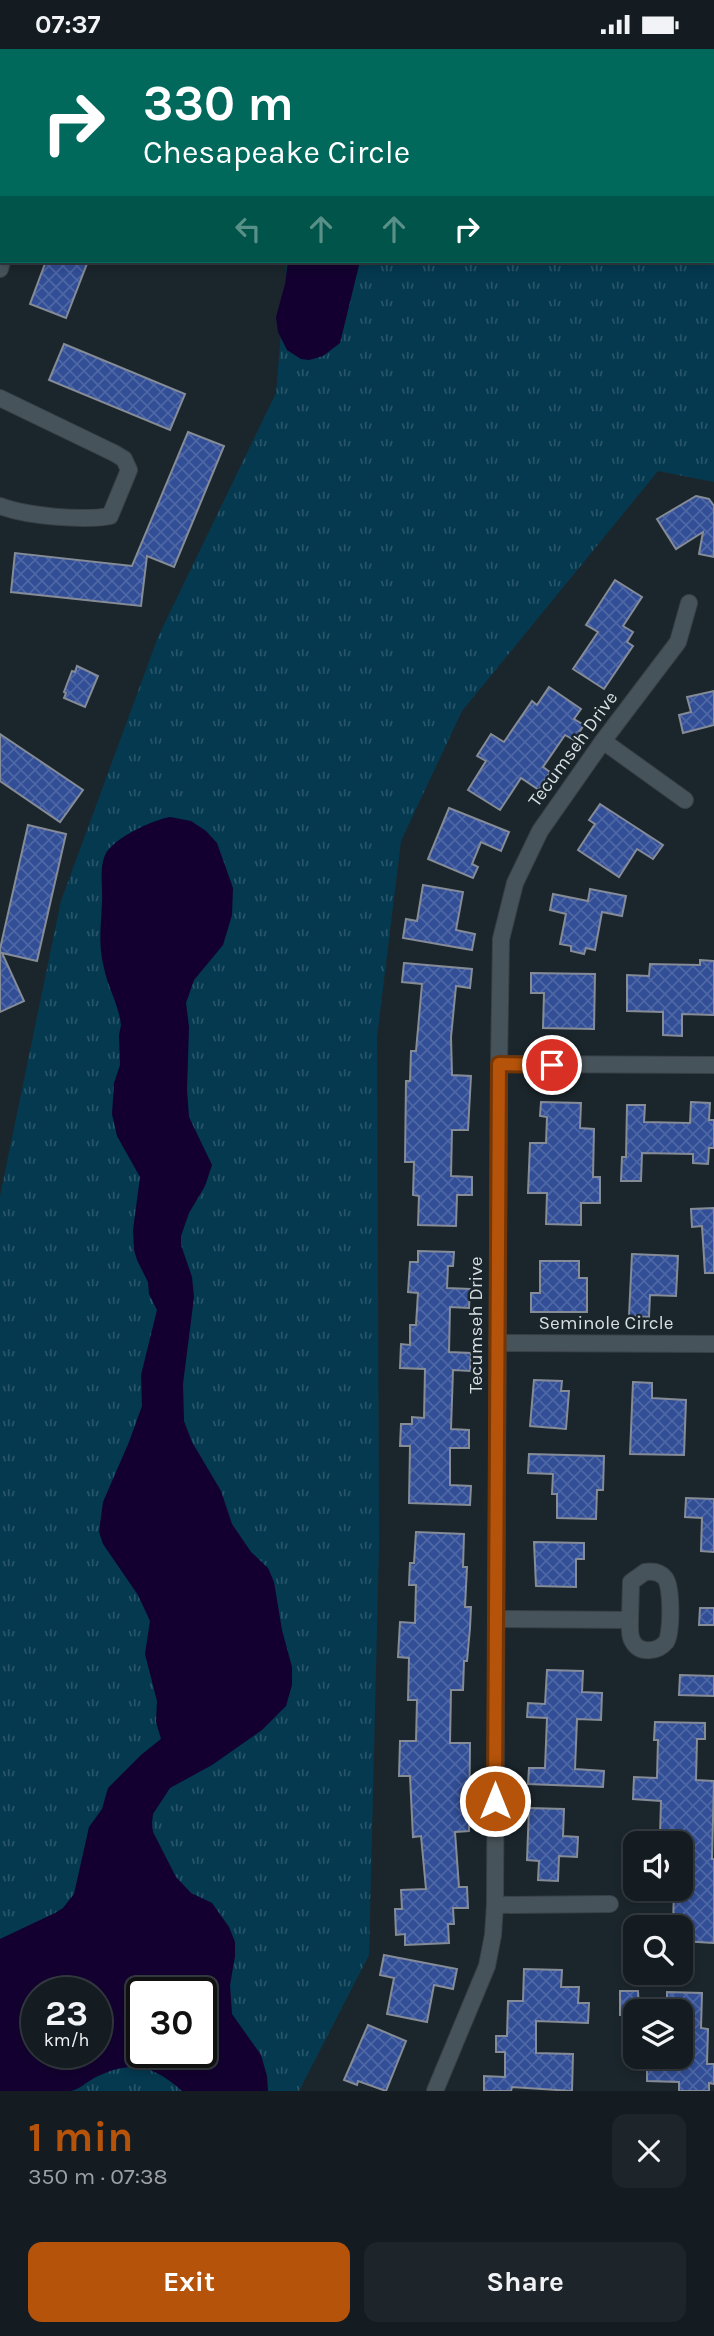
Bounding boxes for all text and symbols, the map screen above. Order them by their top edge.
text: 07:37 [35,9,101,40]
text: 330 m [143,75,294,132]
icon: right [28,77,119,168]
text: Chesapeake Circle [143,134,410,171]
icon: left [229,210,267,248]
icon: ahead [302,210,340,248]
icon: ahead [375,210,413,248]
icon: right [448,210,486,248]
street label: Tecumseh Drive [524,687,622,811]
pin [522,1035,582,1095]
icon: arrive [533,1046,571,1084]
street label: Tecumseh Drive [465,1256,487,1394]
street label: Seminole Circle [538,1312,674,1334]
position arrow [458,1764,532,1838]
map controls [623,1831,693,2069]
button: sound [623,1831,693,1901]
button: search [623,1915,693,1985]
speed limit sign: 30 [126,1977,217,2068]
text: 23 [45,1993,88,2034]
button: layers [623,1999,693,2069]
text: km/h [44,2029,89,2051]
text: 1 min [28,2112,133,2162]
button: close [612,2114,686,2188]
text: 350 m · 07:38 [28,2163,168,2190]
button: Exit [28,2242,350,2322]
button: Share [364,2242,686,2322]

